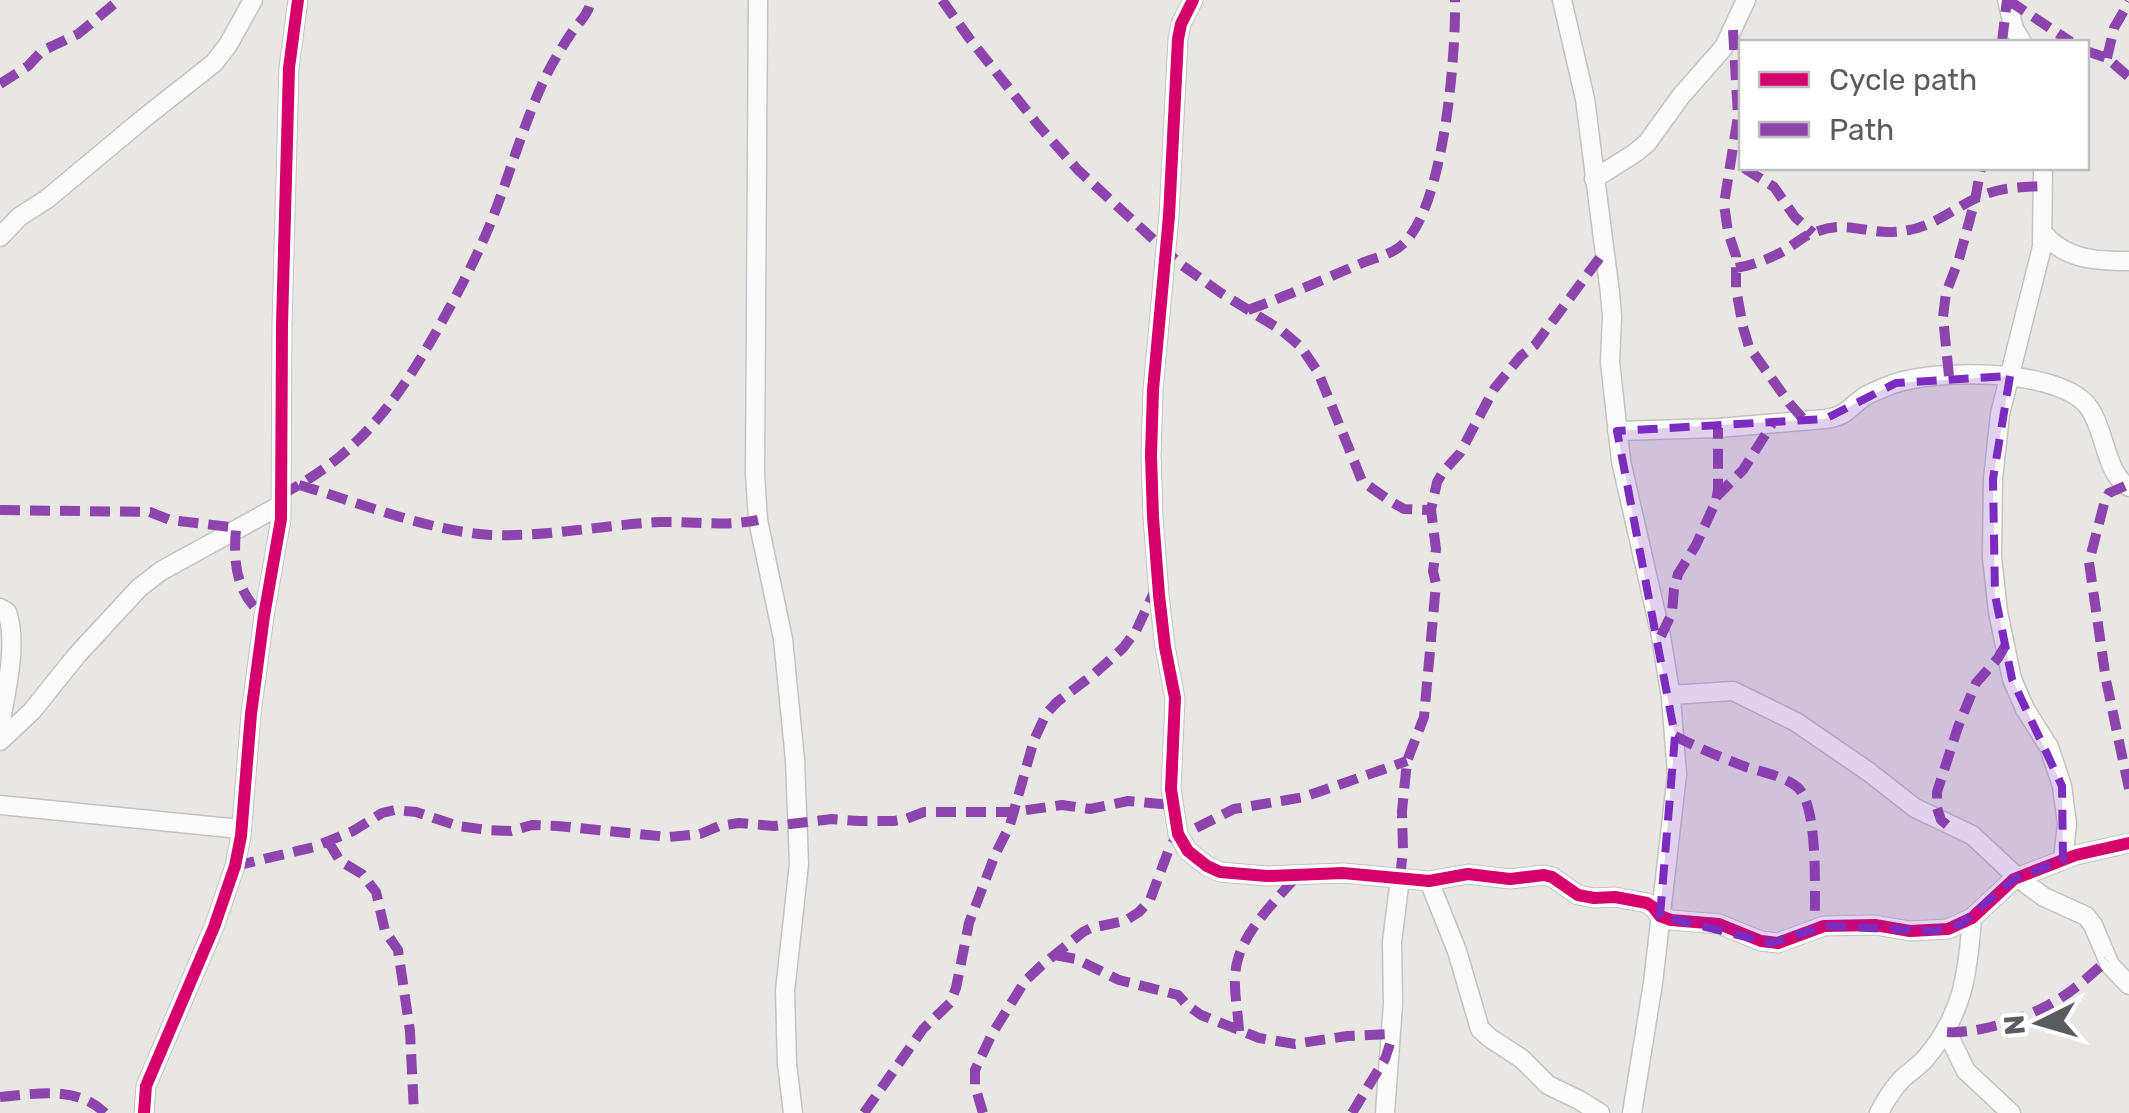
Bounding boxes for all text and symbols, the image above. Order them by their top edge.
legend [1739,40,2089,170]
text: Cycle path [1829,62,1977,98]
text: Path [1829,112,1894,148]
north arrow [1989,973,2089,1073]
text: N [1997,1014,2032,1037]

